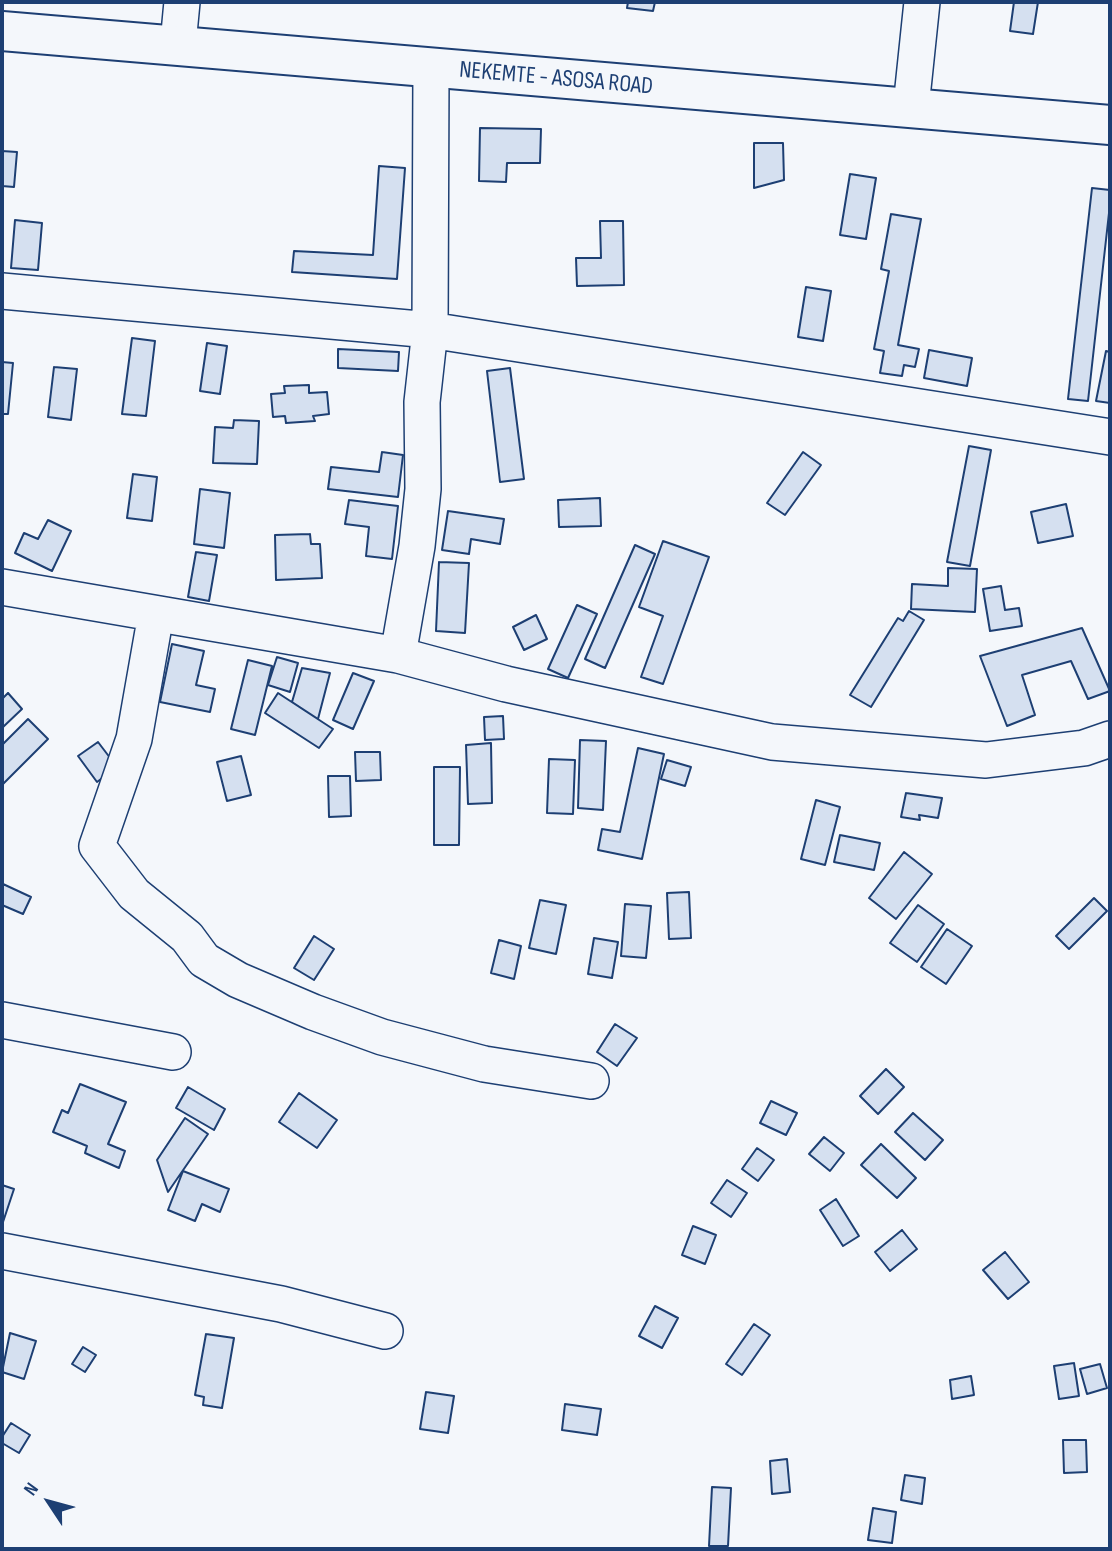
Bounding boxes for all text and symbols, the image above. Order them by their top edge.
street label: NEKEMTE - ASOSA ROAD [458,56,654,102]
north arrow [14,1467,84,1537]
text: N [19,1478,44,1500]

